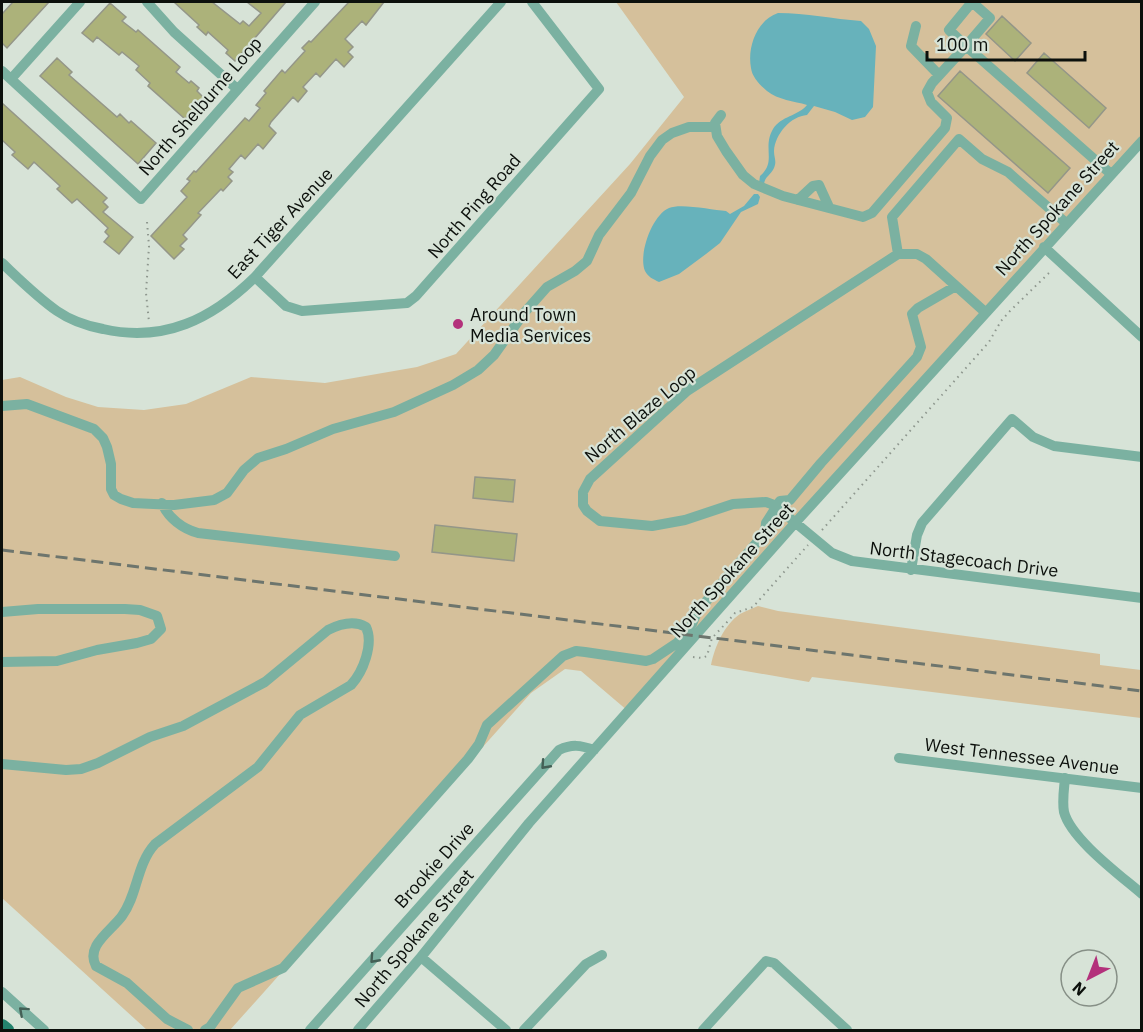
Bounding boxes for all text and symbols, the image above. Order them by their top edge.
scale bar [927,24,1084,62]
street label: North Shelburne Loop [133,32,267,180]
text: 100 m [936,33,988,56]
street label: North Spokane Street [990,136,1124,280]
street label: North Ping Road [422,149,526,263]
street label: East Tiger Avenue [222,162,338,284]
place label: Around Town Media Services [470,303,591,347]
marker: Around Town Media Services [451,317,465,331]
street label: North Blaze Loop [580,361,700,467]
street label: North Spokane Street [665,498,799,642]
street label: North Stagecoach Drive [868,536,1060,582]
street label: West Tennessee Avenue [923,733,1121,779]
one-way arrow [541,759,552,769]
street label: Brookie Drive [389,817,479,913]
street label: North Spokane Street [349,864,479,1012]
north arrow [1059,948,1119,1008]
one-way arrow [370,952,381,962]
text: N [1068,978,1090,1000]
one-way arrow [19,1007,29,1018]

